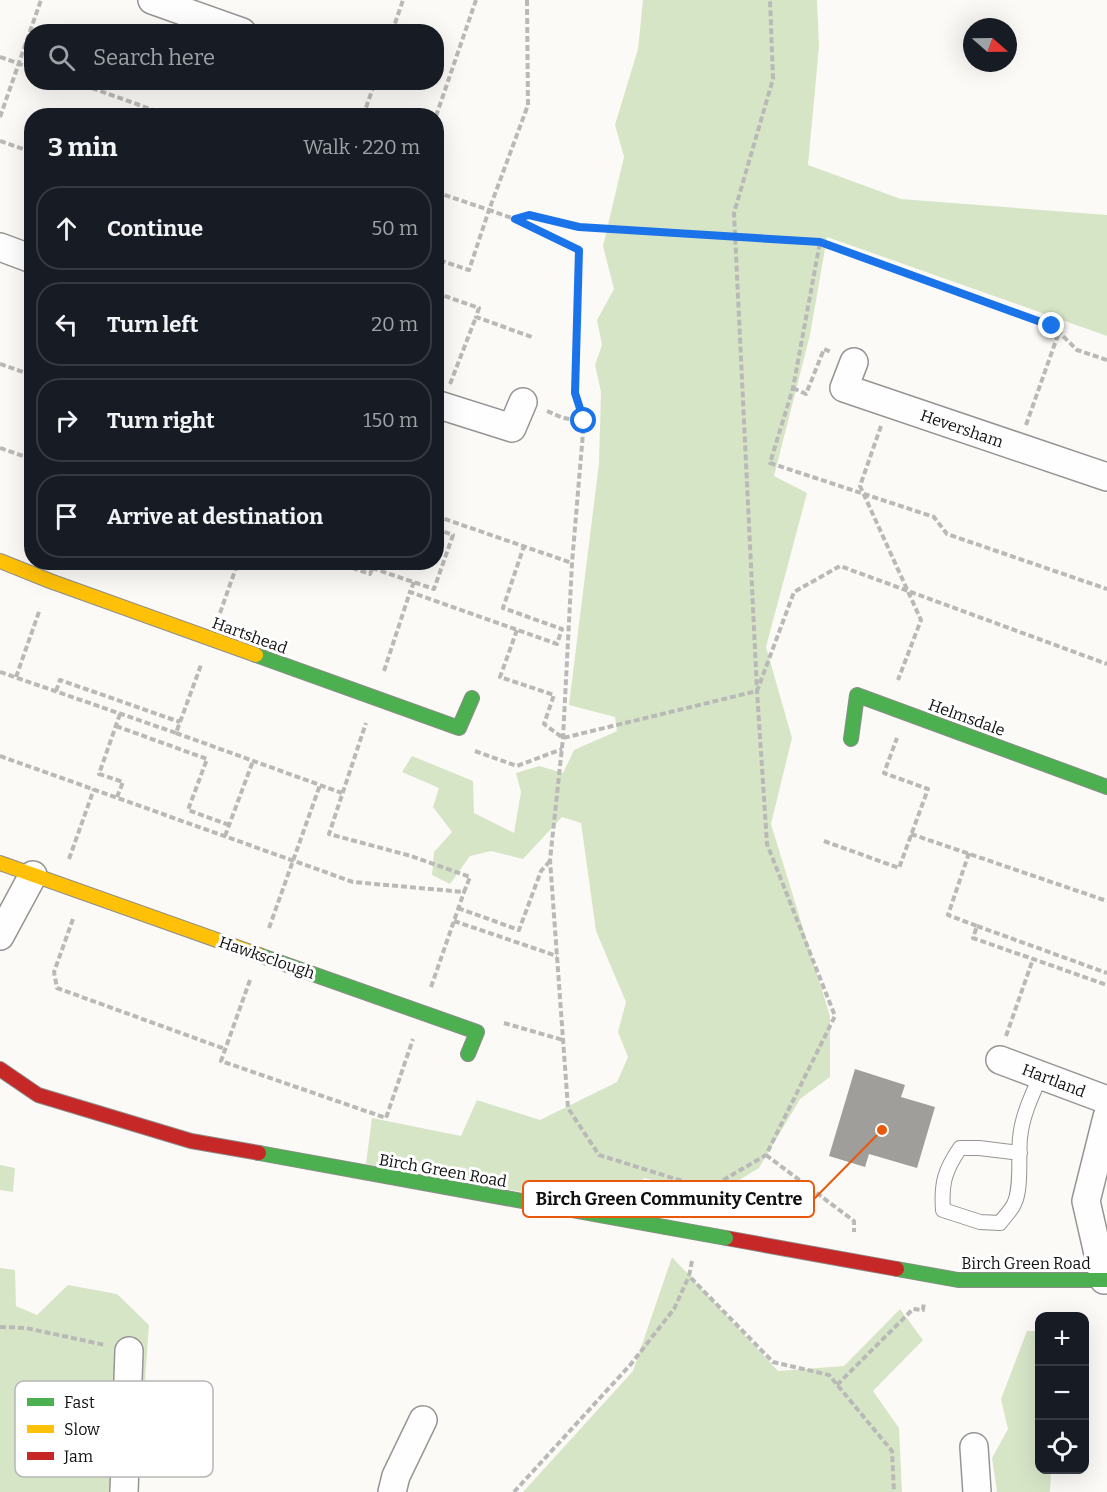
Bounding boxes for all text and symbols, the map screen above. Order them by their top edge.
north arrow [963,18,1017,72]
search box [24,24,444,90]
icon: search [45,41,78,74]
text: Search here [93,44,215,71]
text: 3 min [48,132,117,163]
text: Walk · 220 m [303,135,420,159]
icon: ahead [50,212,83,245]
text: Continue [107,215,203,242]
text: 50 m [371,216,418,240]
icon: left [50,308,83,341]
text: Turn left [107,311,199,338]
text: 20 m [371,312,418,336]
route end [1038,312,1064,338]
icon: right [50,404,83,437]
street label: Heversham [918,405,1006,452]
text: Turn right [107,407,215,434]
route start [570,407,596,433]
text: 150 m [363,408,418,432]
icon: arrive [50,500,83,533]
text: Arrive at destination [107,503,323,530]
street label: Hartshead [210,613,290,658]
street label: Helmsdale [926,695,1008,740]
street label: Hawksclough [216,932,317,983]
street label: Hartland [1019,1060,1089,1101]
street label: Birch Green Road [377,1150,509,1191]
callout: Birch Green Community Centre [523,1181,814,1217]
text: Birch Green Community Centre [536,1188,803,1210]
street label: Birch Green Road [961,1254,1091,1273]
map controls [1035,1312,1089,1474]
button: + [1035,1312,1089,1366]
button: − [1035,1366,1089,1420]
legend [15,1381,213,1477]
text: Fast [64,1393,95,1412]
text: Slow [64,1420,100,1439]
button: locate [1035,1420,1089,1474]
text: Jam [63,1447,93,1466]

